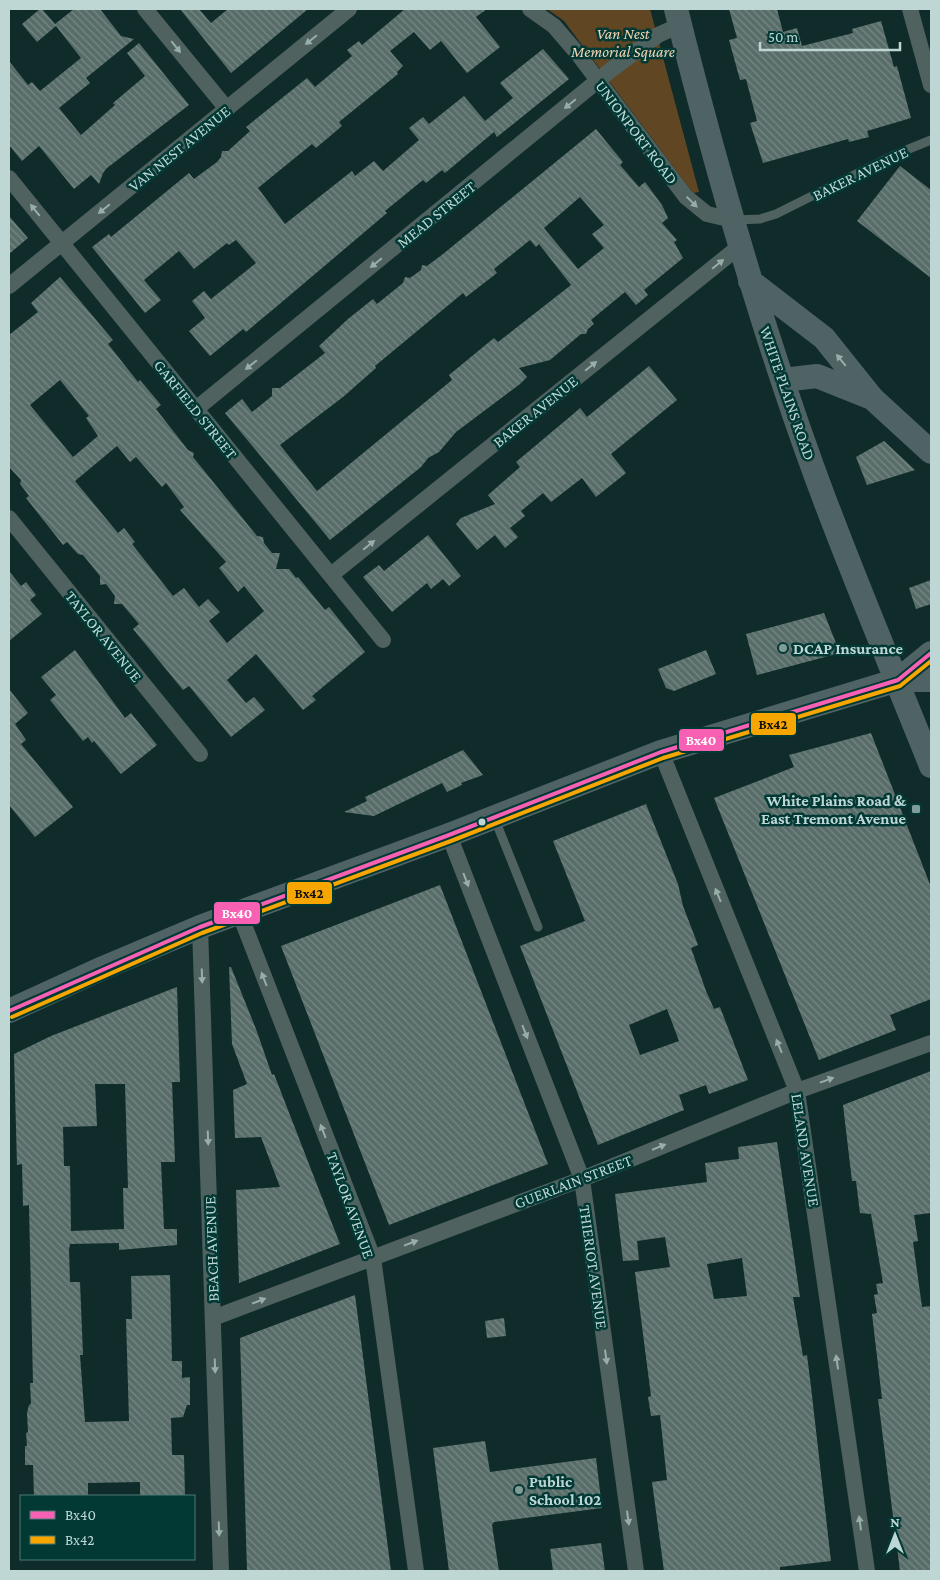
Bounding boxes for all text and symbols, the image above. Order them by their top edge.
scale bar [760,20,900,52]
park label: Van Nest Memorial Square [570,25,675,61]
text: 50 m [768,29,798,45]
one-way arrow [305,34,318,45]
one-way arrow [171,40,182,53]
street label: UNIONPORT ROAD [592,77,681,187]
one-way arrow [563,99,576,110]
street label: VAN NEST AVENUE [125,102,234,195]
street label: BAKER AVENUE [810,143,911,204]
street label: MEAD STREET [394,177,479,251]
one-way arrow [686,196,698,208]
one-way arrow [98,203,111,214]
one-way arrow [30,204,41,217]
one-way arrow [370,257,383,268]
one-way arrow [711,259,724,270]
street label: WHITE PLAINS ROAD [757,324,818,462]
one-way arrow [836,354,847,367]
street label: GARFIELD STREET [151,356,241,462]
one-way arrow [244,360,257,371]
one-way arrow [584,361,597,372]
street label: BAKER AVENUE [490,372,581,451]
one-way arrow [362,539,375,550]
street label: TAYLOR AVENUE [62,588,146,685]
place label: DCAP Insurance [793,640,903,657]
marker: DCAP Insurance [777,642,789,654]
line badge: Bx42 [750,712,797,736]
text: Bx42 [758,716,788,732]
line badge: Bx40 [678,728,725,752]
text: Bx40 [686,732,716,748]
place label: White Plains Road & East Tremont Avenue [761,792,907,827]
marker: White Plains Road & East Tremont Avenue [910,803,922,815]
unlabelled marker [477,817,487,827]
one-way arrow [462,873,470,888]
line badge: Bx42 [286,881,333,905]
text: Bx42 [294,885,324,901]
one-way arrow [714,888,722,902]
line badge: Bx40 [213,901,261,925]
text: Bx40 [222,905,252,921]
one-way arrow [199,968,207,984]
one-way arrow [260,972,268,986]
one-way arrow [521,1025,529,1040]
one-way arrow [775,1038,782,1053]
one-way arrow [819,1076,834,1083]
street label: LELAND AVENUE [788,1092,823,1208]
one-way arrow [319,1123,326,1138]
one-way arrow [204,1130,212,1146]
one-way arrow [652,1143,667,1150]
street label: TAYLOR AVENUE [323,1150,378,1261]
street label: GUERLAIN STREET [512,1151,635,1212]
street label: BEACH AVENUE [201,1196,222,1302]
street label: THIERIOT AVENUE [576,1204,611,1330]
one-way arrow [404,1239,419,1247]
one-way arrow [252,1296,266,1304]
one-way arrow [602,1349,610,1365]
one-way arrow [833,1354,841,1370]
one-way arrow [211,1359,219,1375]
place label: Public School 102 [529,1473,601,1508]
marker: Public School 102 [513,1484,525,1496]
legend [20,1495,195,1560]
text: Bx40 [65,1507,96,1523]
one-way arrow [624,1510,632,1526]
north arrow [870,1510,920,1560]
text: N [890,1514,900,1530]
one-way arrow [856,1515,864,1531]
one-way arrow [216,1521,224,1537]
text: Bx42 [65,1532,94,1548]

